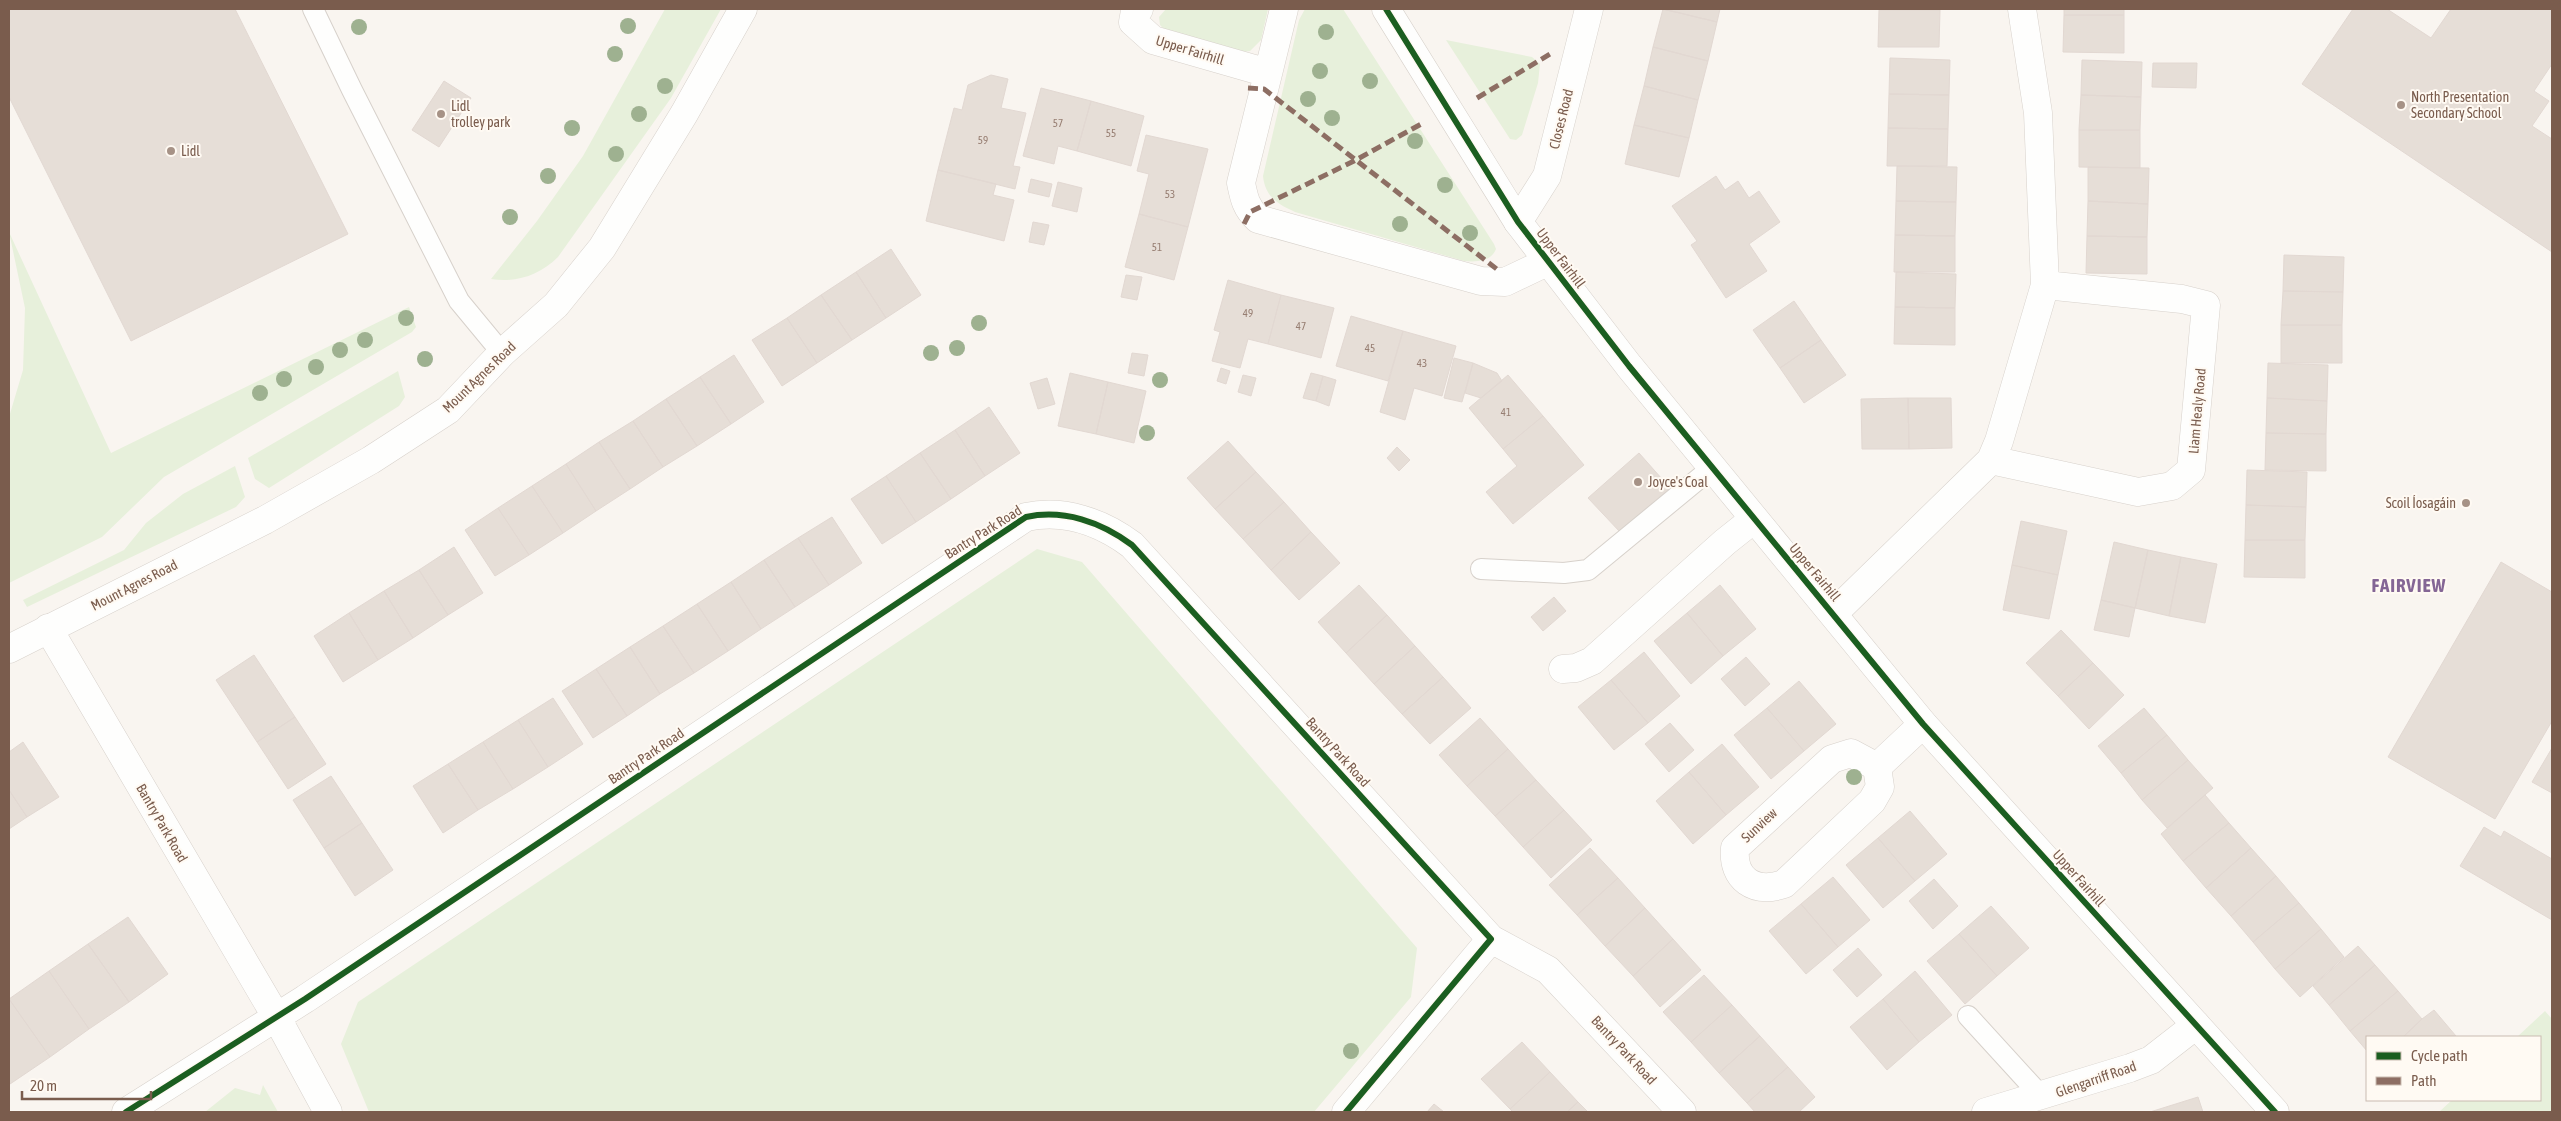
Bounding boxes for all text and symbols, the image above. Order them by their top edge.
street label: Upper Fairhill [1154,32,1226,68]
street label: Closes Road [1546,87,1576,151]
place label: North Presentation Secondary School [2411,89,2509,121]
place label: Lidl trolley park [451,98,510,130]
marker: North Presentation Secondary School [2395,99,2407,111]
marker: Lidl trolley park [435,108,447,120]
house number: 57 [1053,117,1063,129]
house number: 55 [1106,127,1116,139]
house number: 59 [978,134,988,146]
place label: Lidl [181,143,200,159]
marker: Lidl [165,145,177,157]
house number: 53 [1165,188,1175,200]
street label: Upper Fairhill [1533,225,1589,291]
house number: 51 [1152,241,1162,253]
house number: 49 [1243,307,1253,319]
house number: 47 [1296,320,1306,332]
street label: Mount Agnes Road [439,338,519,416]
house number: 45 [1365,342,1375,354]
house number: 43 [1417,357,1427,369]
street label: Liam Healy Road [2185,367,2209,455]
house number: 41 [1501,406,1511,418]
place label: Joyce's Coal [1648,474,1708,490]
marker: Joyce's Coal [1632,476,1644,488]
place label: Scoil Íosagáin [2386,495,2456,511]
marker: Scoil Íosagáin [2460,497,2472,509]
street label: Bantry Park Road [942,502,1024,562]
street label: Upper Fairhill [1786,540,1844,604]
street label: Mount Agnes Road [88,556,180,614]
district label: FAIRVIEW [2372,574,2446,596]
street label: Bantry Park Road [1303,714,1373,790]
street label: Bantry Park Road [605,725,687,787]
street label: Bantry Park Road [133,781,191,865]
street label: Sunview [1738,804,1781,846]
street label: Upper Fairhill [2049,846,2109,910]
street label: Bantry Park Road [1588,1012,1660,1088]
legend [2366,1036,2541,1101]
text: Cycle path [2411,1047,2468,1064]
street label: Glengarriff Road [2054,1058,2138,1100]
scale bar [22,1068,151,1100]
text: Path [2411,1072,2437,1089]
text: 20 m [30,1077,57,1094]

